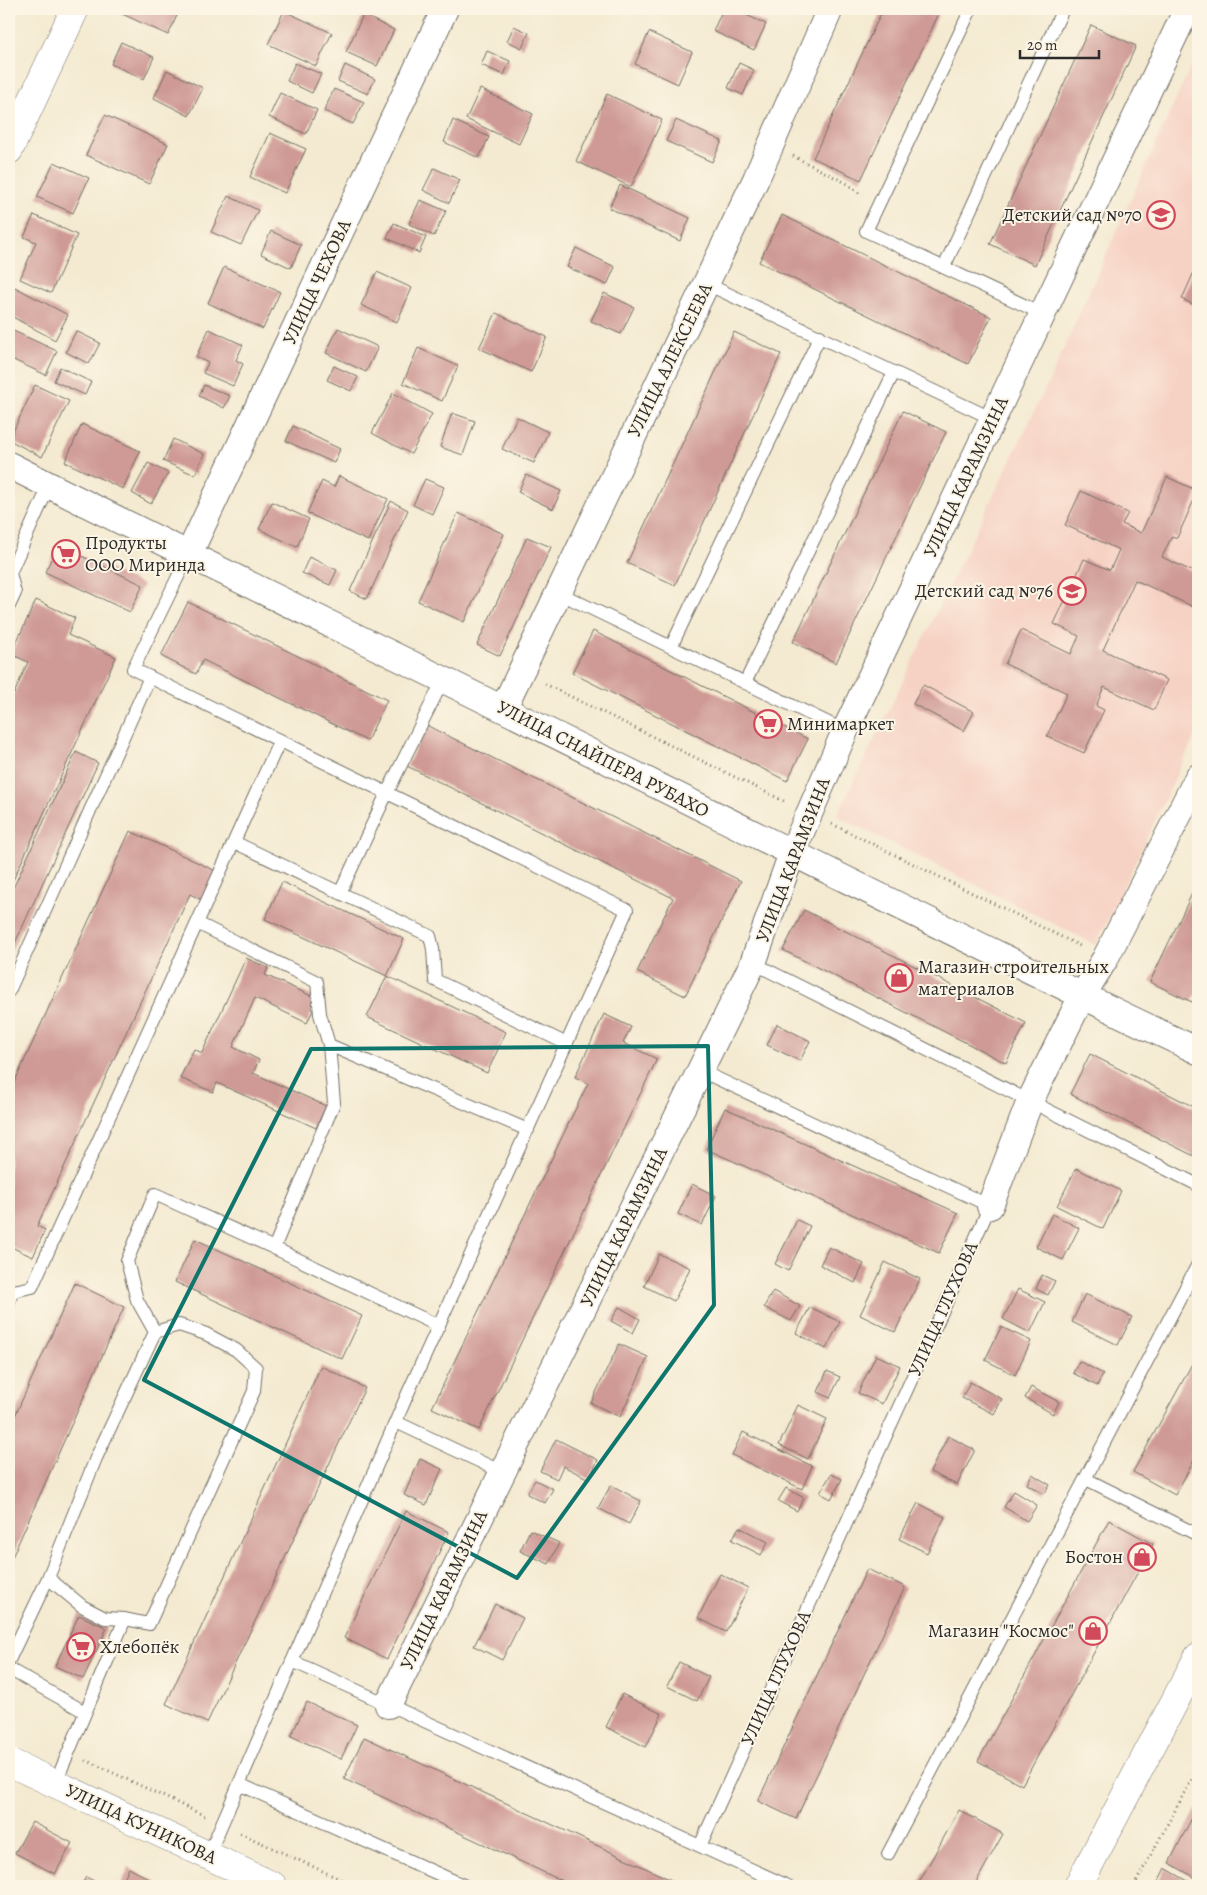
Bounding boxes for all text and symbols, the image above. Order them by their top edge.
scale bar [1020,28,1098,60]
text: 20 m [1027,35,1058,55]
school or university icon: Детский сад №70 [1146,200,1176,230]
place label: Детский сад №70 [1003,202,1142,228]
street label: УЛИЦА ЧЕХОВА [277,214,358,349]
street label: УЛИЦА АЛЕКСЕЕВА [621,278,719,442]
street label: УЛИЦА КАРАМЗИНА [917,391,1015,562]
place label: Продукты ООО Миринда [85,530,206,578]
supermarket icon: Продукты ООО Миринда [51,539,81,569]
school or university icon: Детский сад №76 [1057,576,1087,606]
place label: Детский сад №76 [915,578,1053,604]
street label: УЛИЦА СНАЙПЕРА РУБАХО [492,694,714,824]
supermarket icon: Минимаркет [753,709,783,739]
place label: Минимаркет [787,711,895,737]
street label: УЛИЦА КАРАМЗИНА [750,773,837,946]
place label: Магазин строительных материалов [918,954,1109,1002]
shop icon: Магазин строительных материалов [884,963,914,993]
street label: УЛИЦА КАРАМЗИНА [574,1142,674,1311]
street label: УЛИЦА ГЛУХОВА [902,1237,985,1381]
street label: УЛИЦА КАРАМЗИНА [394,1505,494,1674]
shop icon: Бостон [1127,1542,1157,1572]
place label: Бостон [1065,1544,1123,1570]
street label: УЛИЦА ГЛУХОВА [735,1606,818,1750]
shop icon: Магазин "Космос" [1078,1616,1108,1646]
place label: Магазин "Космос" [928,1618,1074,1644]
supermarket icon: Хлебопёк [66,1632,96,1662]
place label: Хлебопёк [100,1634,180,1660]
street label: УЛИЦА КУНИКОВА [61,1777,222,1871]

